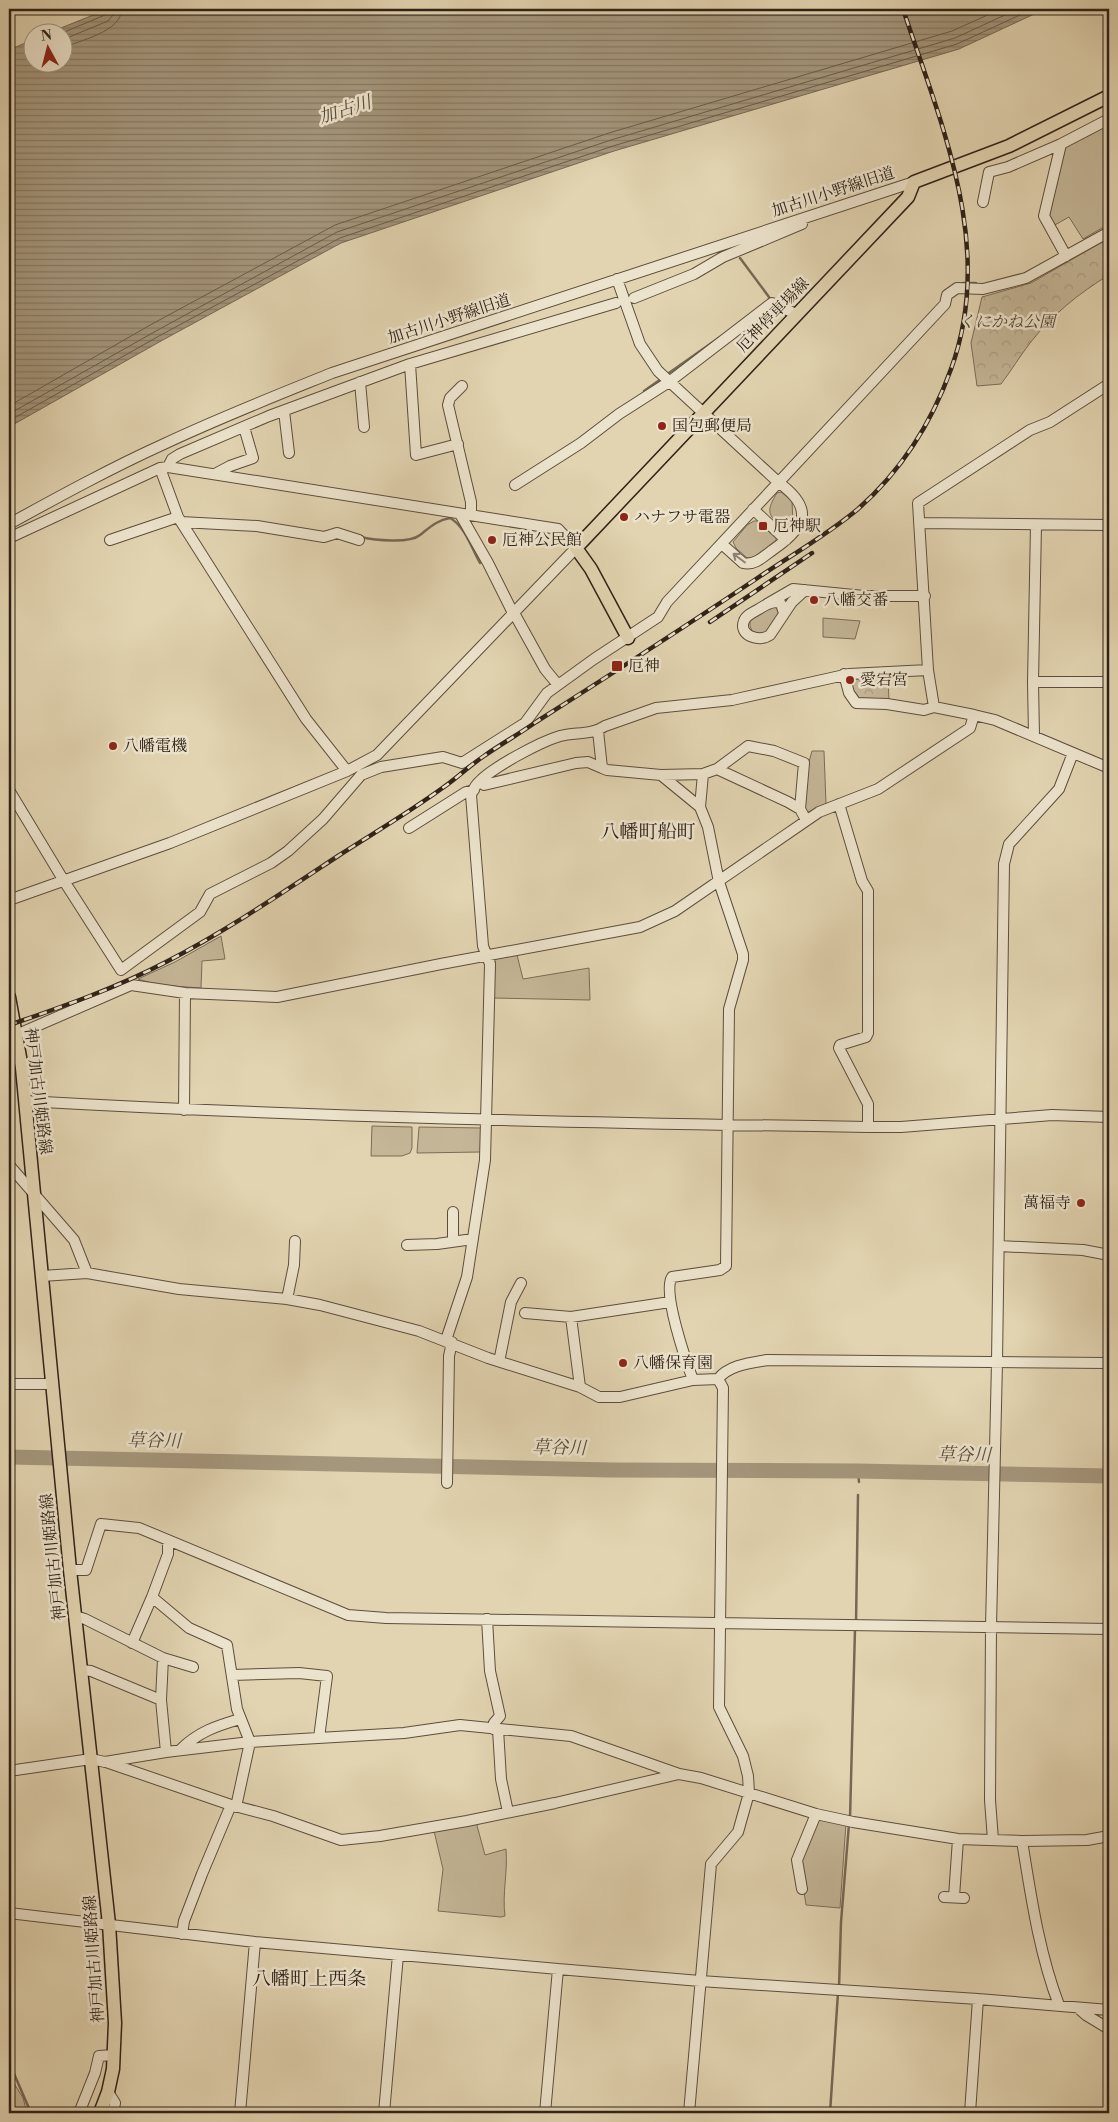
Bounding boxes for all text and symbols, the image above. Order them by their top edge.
north arrow [22,22,72,72]
text: N [40,26,53,46]
water label: 加古川 [316,90,376,129]
street label: 加古川小野線旧道 [769,163,897,221]
street label: 厄神停車場線 [732,274,814,356]
street label: 加古川小野線旧道 [385,290,513,348]
park label: くにかね公園 [959,312,1058,332]
place label: 国包郵便局 [672,416,752,436]
marker: 国包郵便局 [656,420,668,432]
place label: ハナフサ電器 [634,507,730,527]
marker: ハナフサ電器 [618,511,630,523]
place label: 厄神駅 [773,516,821,536]
marker: 厄神駅 [757,520,769,532]
place label: 厄神公民館 [502,530,582,550]
marker: 厄神公民館 [486,534,498,546]
one-way arrow [733,553,746,564]
place label: 八幡交番 [824,590,888,610]
marker: 八幡交番 [808,594,820,606]
place label: 厄神 [628,656,660,676]
marker: 厄神 [610,659,624,673]
place label: 愛宕宮 [860,670,908,690]
marker: 愛宕宮 [844,674,856,686]
place label: 八幡電機 [123,736,187,756]
marker: 八幡電機 [107,740,119,752]
district label: 八幡町船町 [600,820,696,844]
street label: 神戸加古川姫路線 [20,1026,56,1156]
place label: 萬福寺 [1023,1193,1071,1213]
marker: 萬福寺 [1075,1197,1087,1209]
place label: 八幡保育園 [633,1353,713,1373]
marker: 八幡保育園 [617,1357,629,1369]
water label: 草谷川 [127,1429,183,1453]
water label: 草谷川 [532,1436,588,1460]
water label: 草谷川 [937,1443,993,1467]
street label: 神戸加古川姫路線 [36,1492,70,1622]
street label: 神戸加古川姫路線 [80,1894,108,2024]
district label: 八幡町上西条 [252,1967,366,1991]

